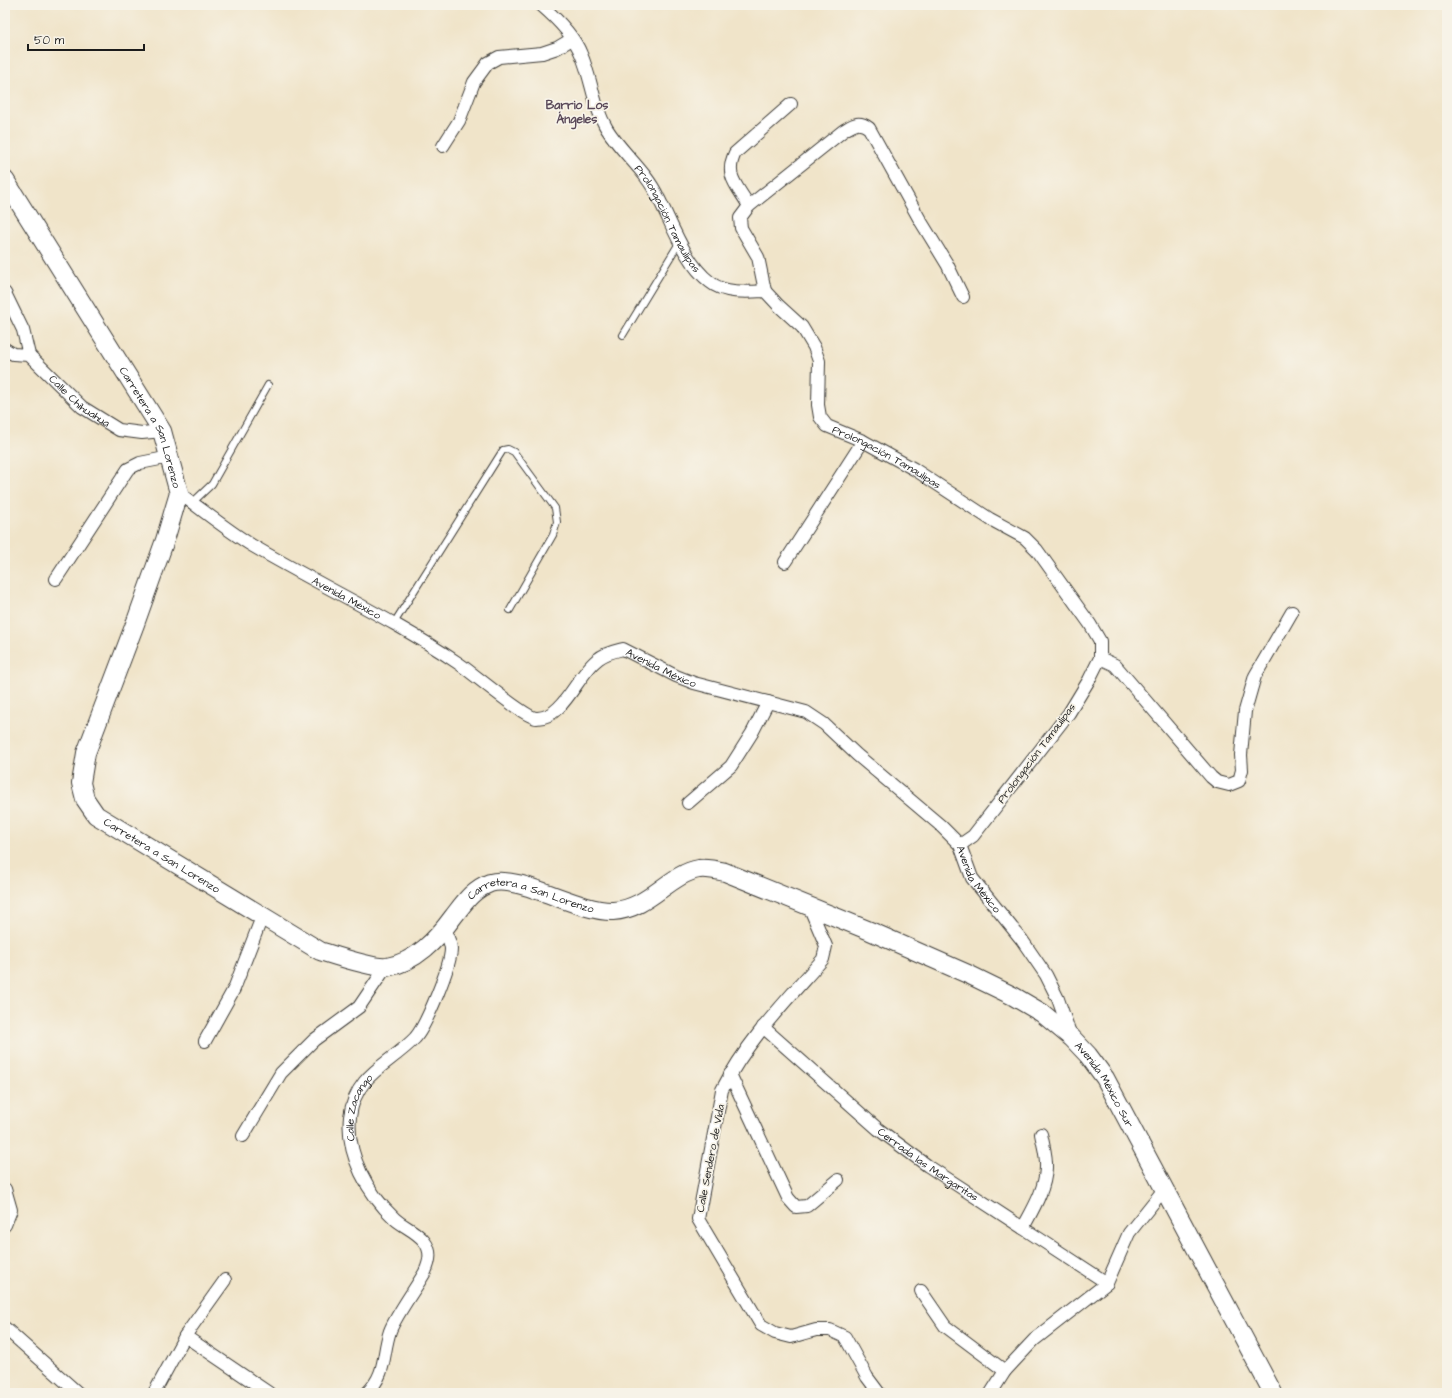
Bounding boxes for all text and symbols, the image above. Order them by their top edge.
scale bar [28,26,144,52]
text: 50 m [34,32,65,49]
district label: Barrio Los Ángeles [546,97,608,130]
street label: Prolongación Tamaulipas [631,162,704,276]
street label: Carretera a San Lorenzo [116,364,185,491]
street label: Calle Chihuahua [45,372,113,431]
street label: Prolongación Tamaulipas [830,422,944,493]
street label: Avenida México [309,573,384,623]
street label: Avenida México [623,645,699,692]
street label: Prolongación Tamaulipas [994,700,1080,807]
street label: Carretera a San Lorenzo [101,814,223,897]
street label: Avenida México [953,844,1005,917]
street label: Carretera a San Lorenzo [464,875,596,917]
street label: Avenida México Sur [1071,1038,1137,1130]
street label: Calle Zacango [342,1070,377,1142]
street label: Calle Sendero de Vida [693,1102,728,1213]
street label: Cerrada las Margaritas [874,1124,982,1205]

